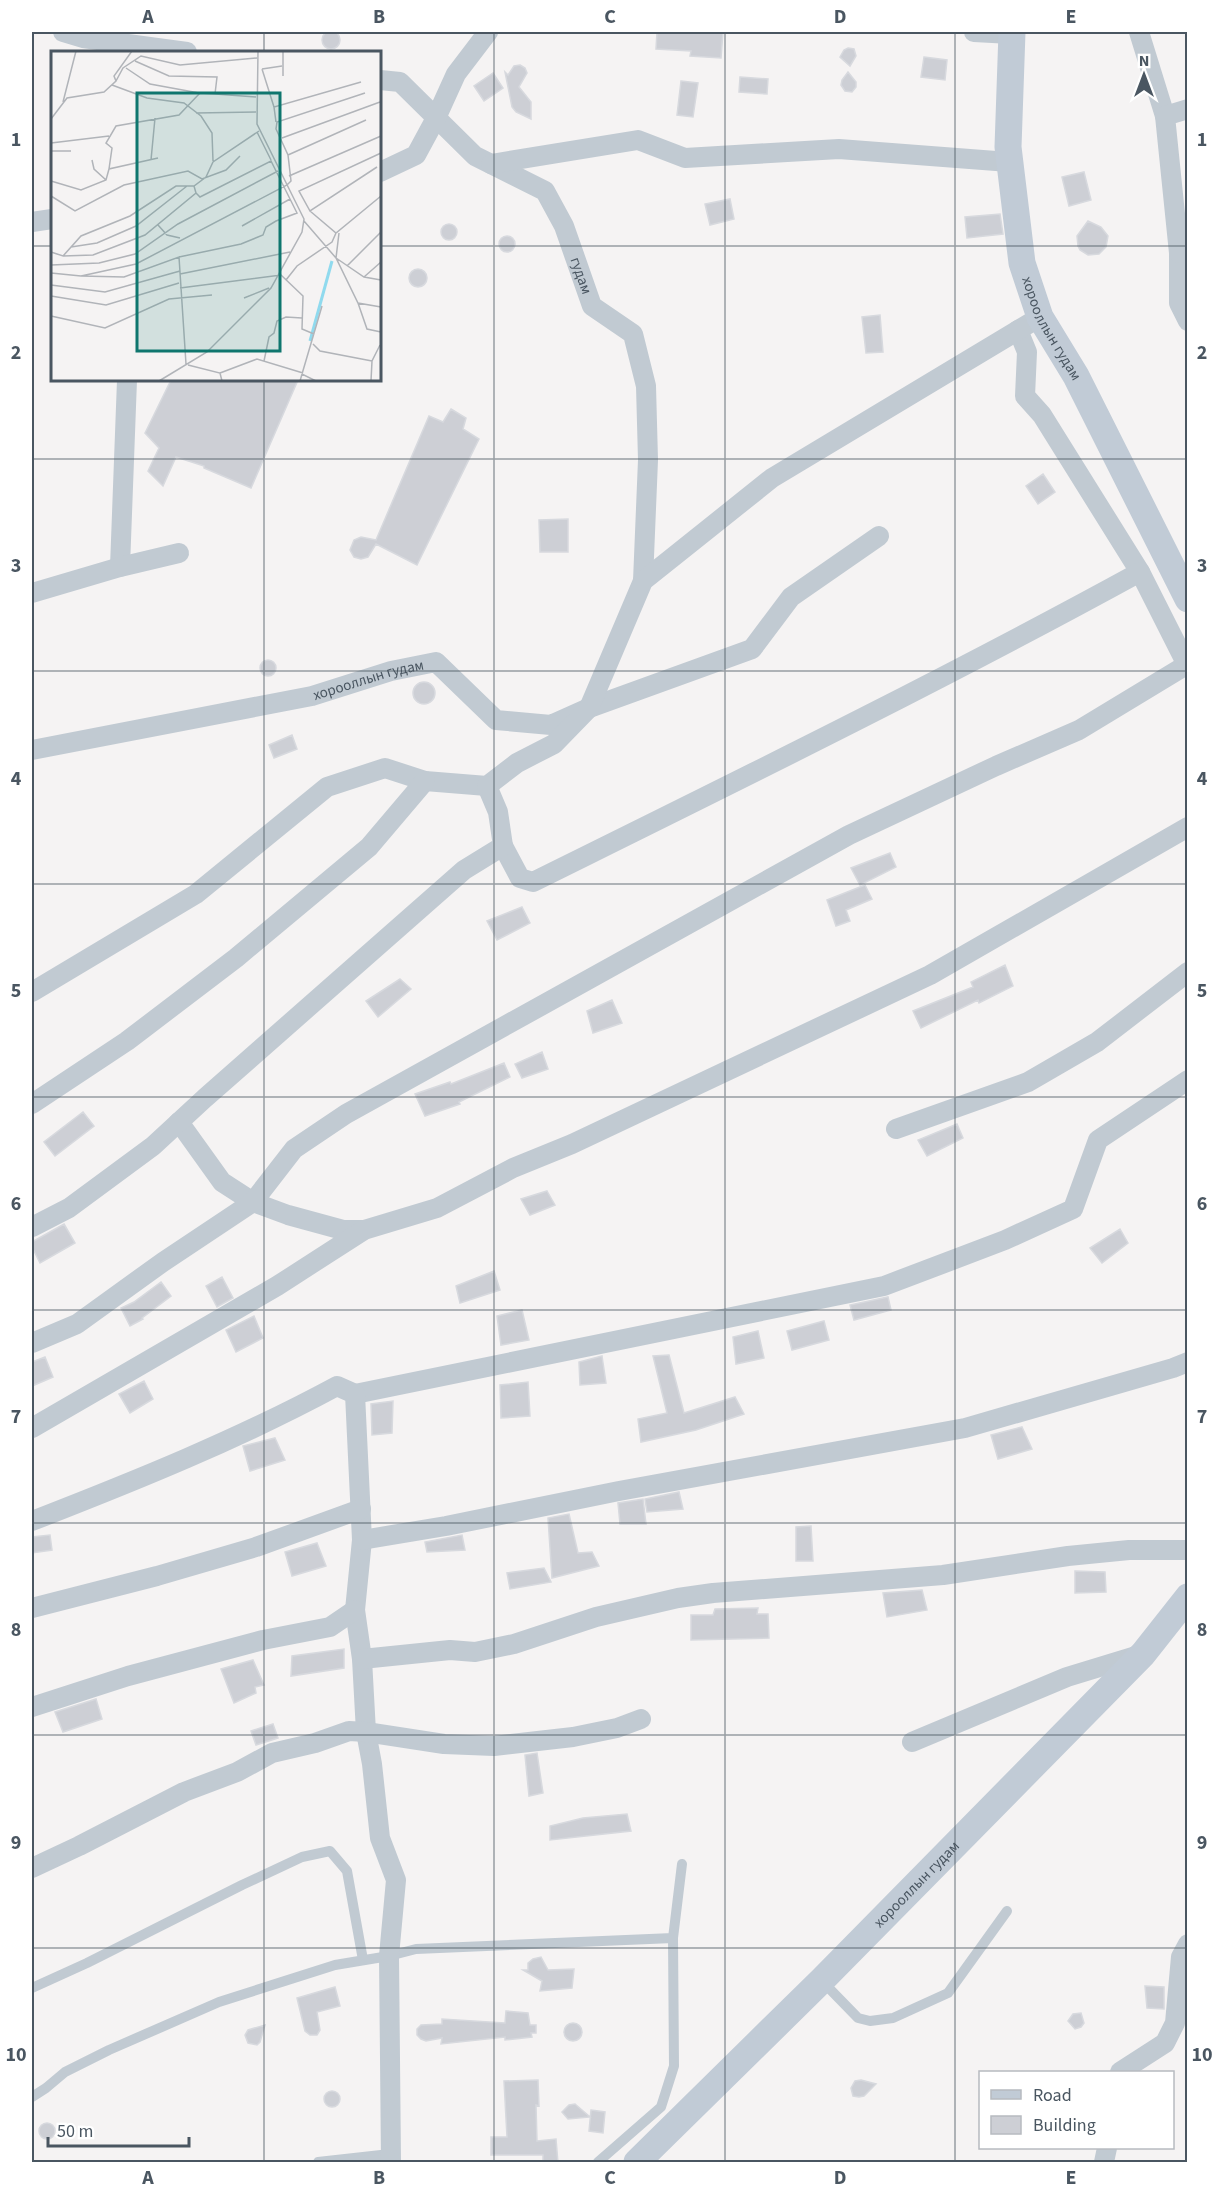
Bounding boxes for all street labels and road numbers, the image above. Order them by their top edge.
street label: гудам [565,254,597,297]
street label: хорооллын гудам [1016,274,1086,385]
street label: хорооллын гудам [310,655,426,706]
street label: хорооллын гудам [869,1836,964,1933]

